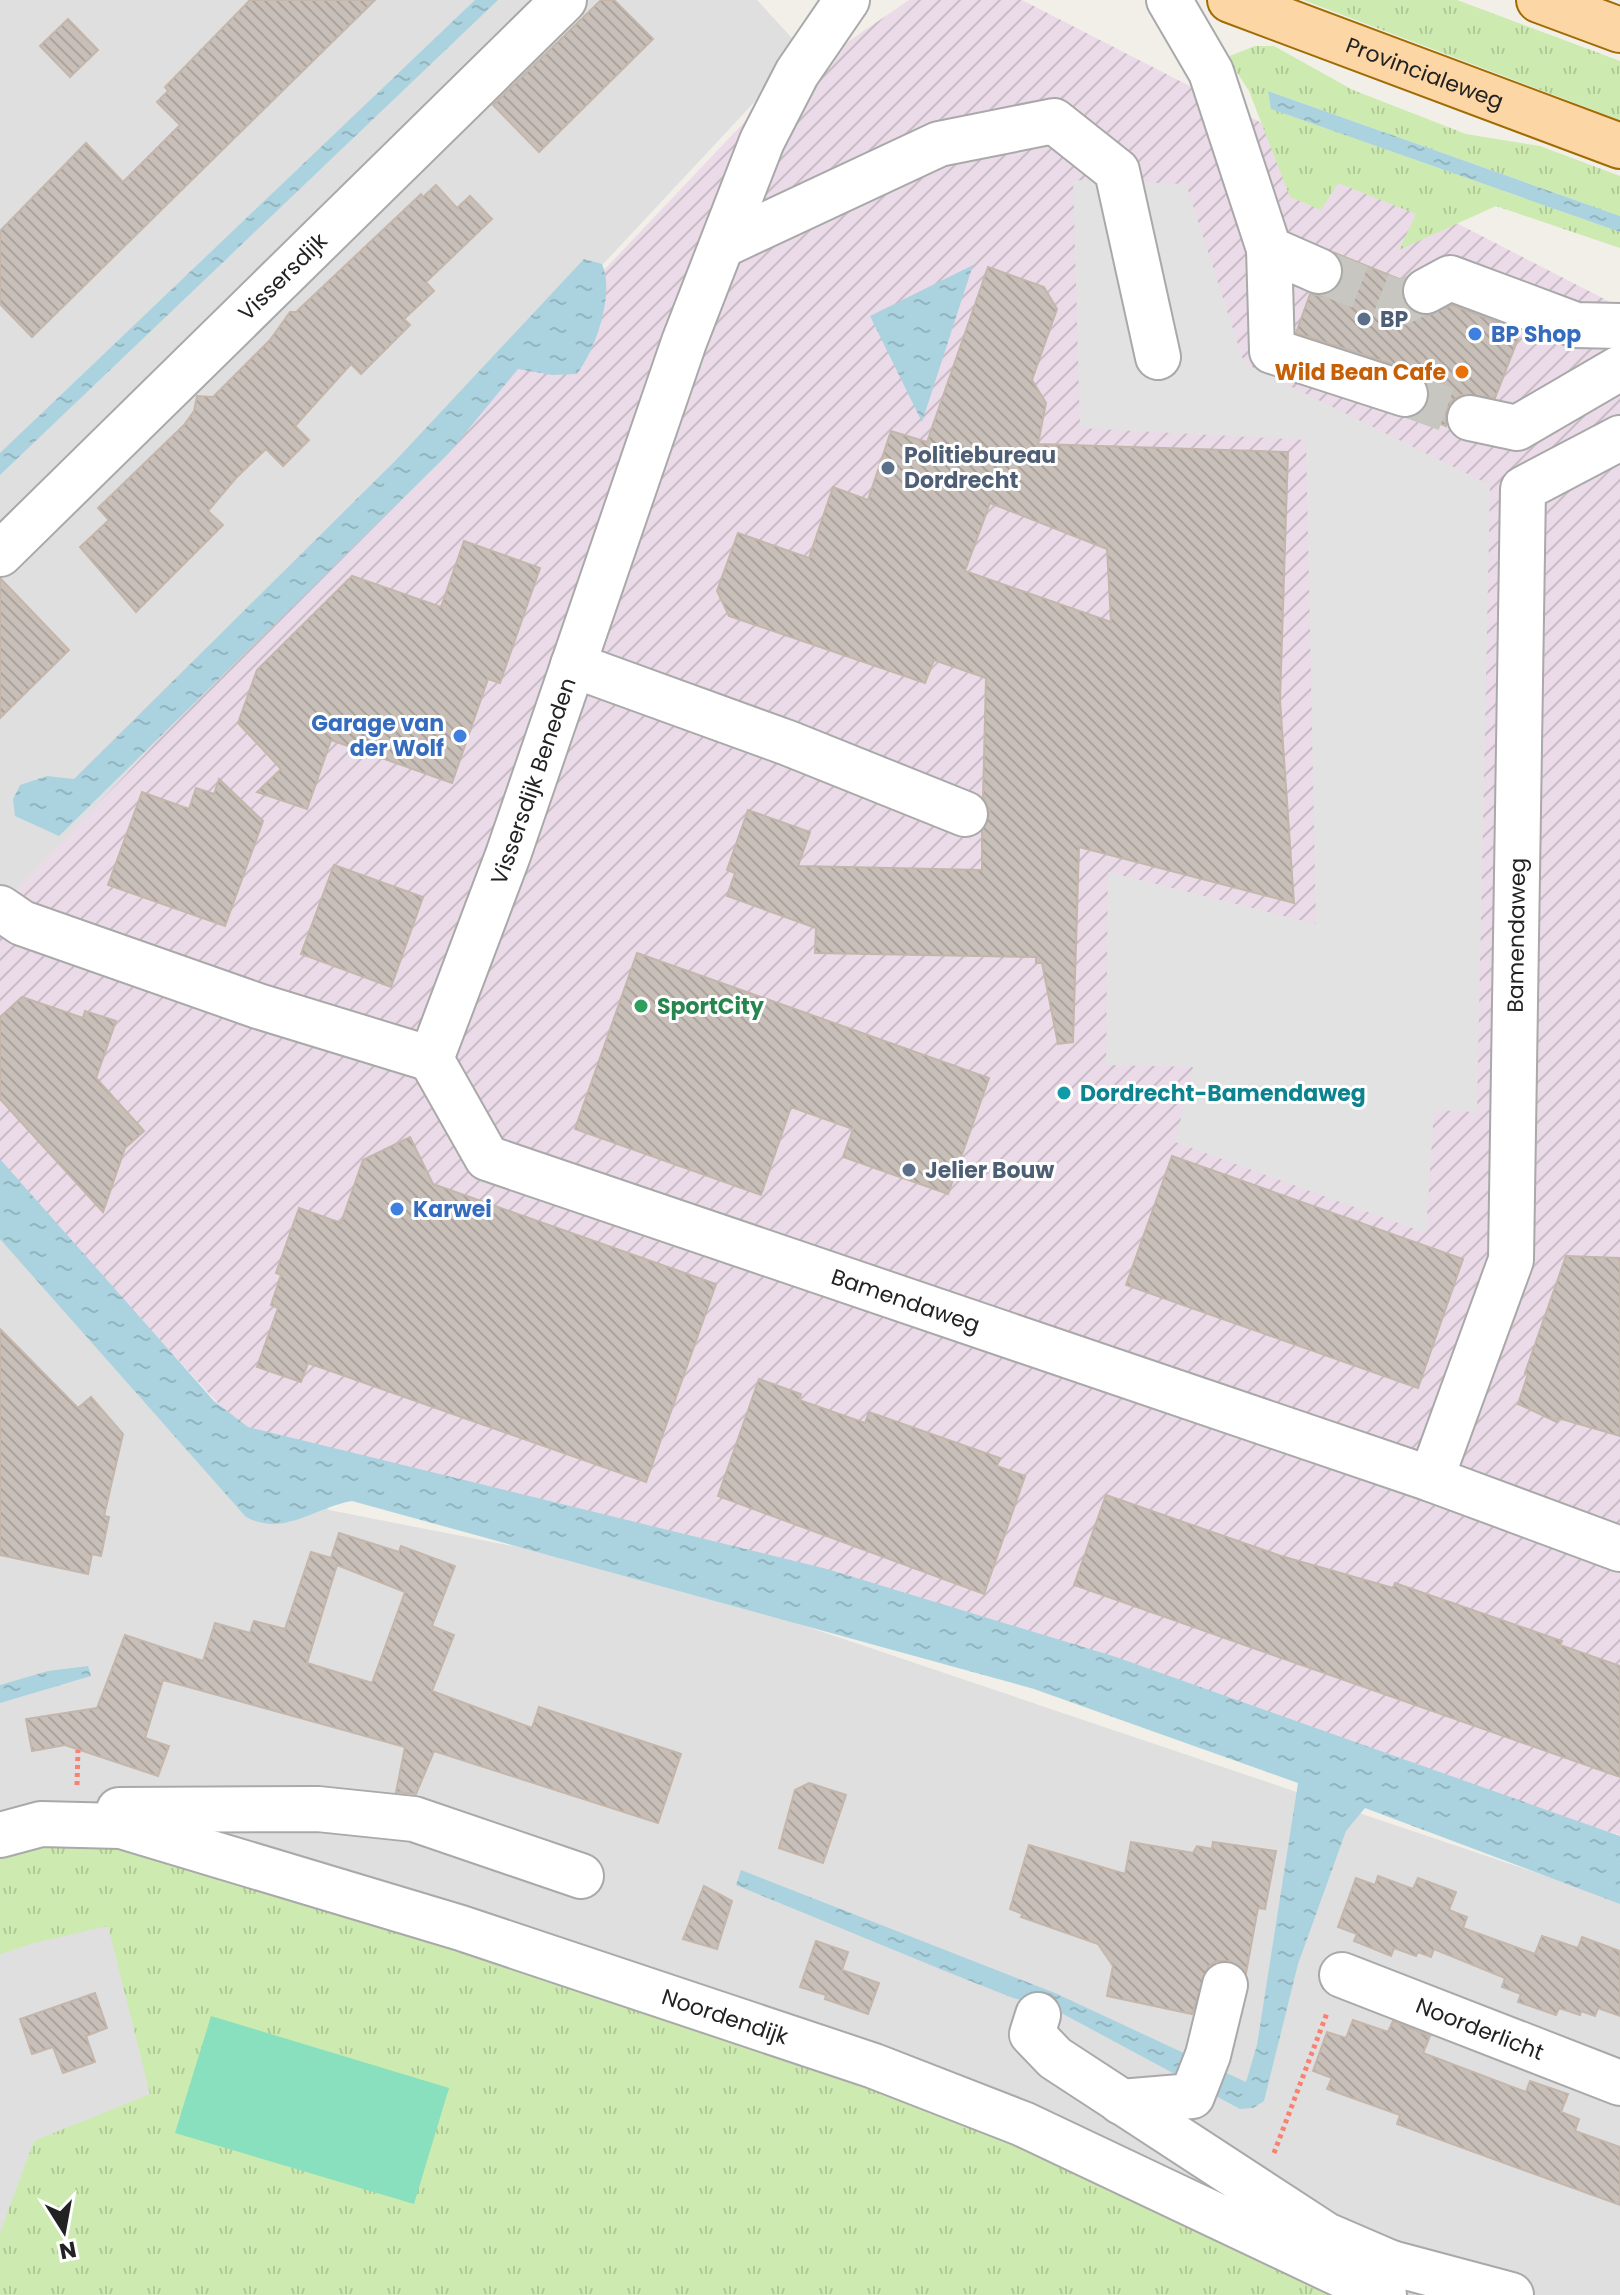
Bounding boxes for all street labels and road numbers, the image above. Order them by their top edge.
street label: Provincialeweg [1342,29,1508,117]
street label: Vissersdijk [231,225,334,327]
street label: Vissersdijk Beneden [483,673,583,889]
street label: Bamendaweg [1499,857,1533,1013]
street label: Bamendaweg [827,1261,984,1340]
street label: Noordendijk [658,1981,793,2052]
street label: Noorderlicht [1411,1990,1548,2067]

